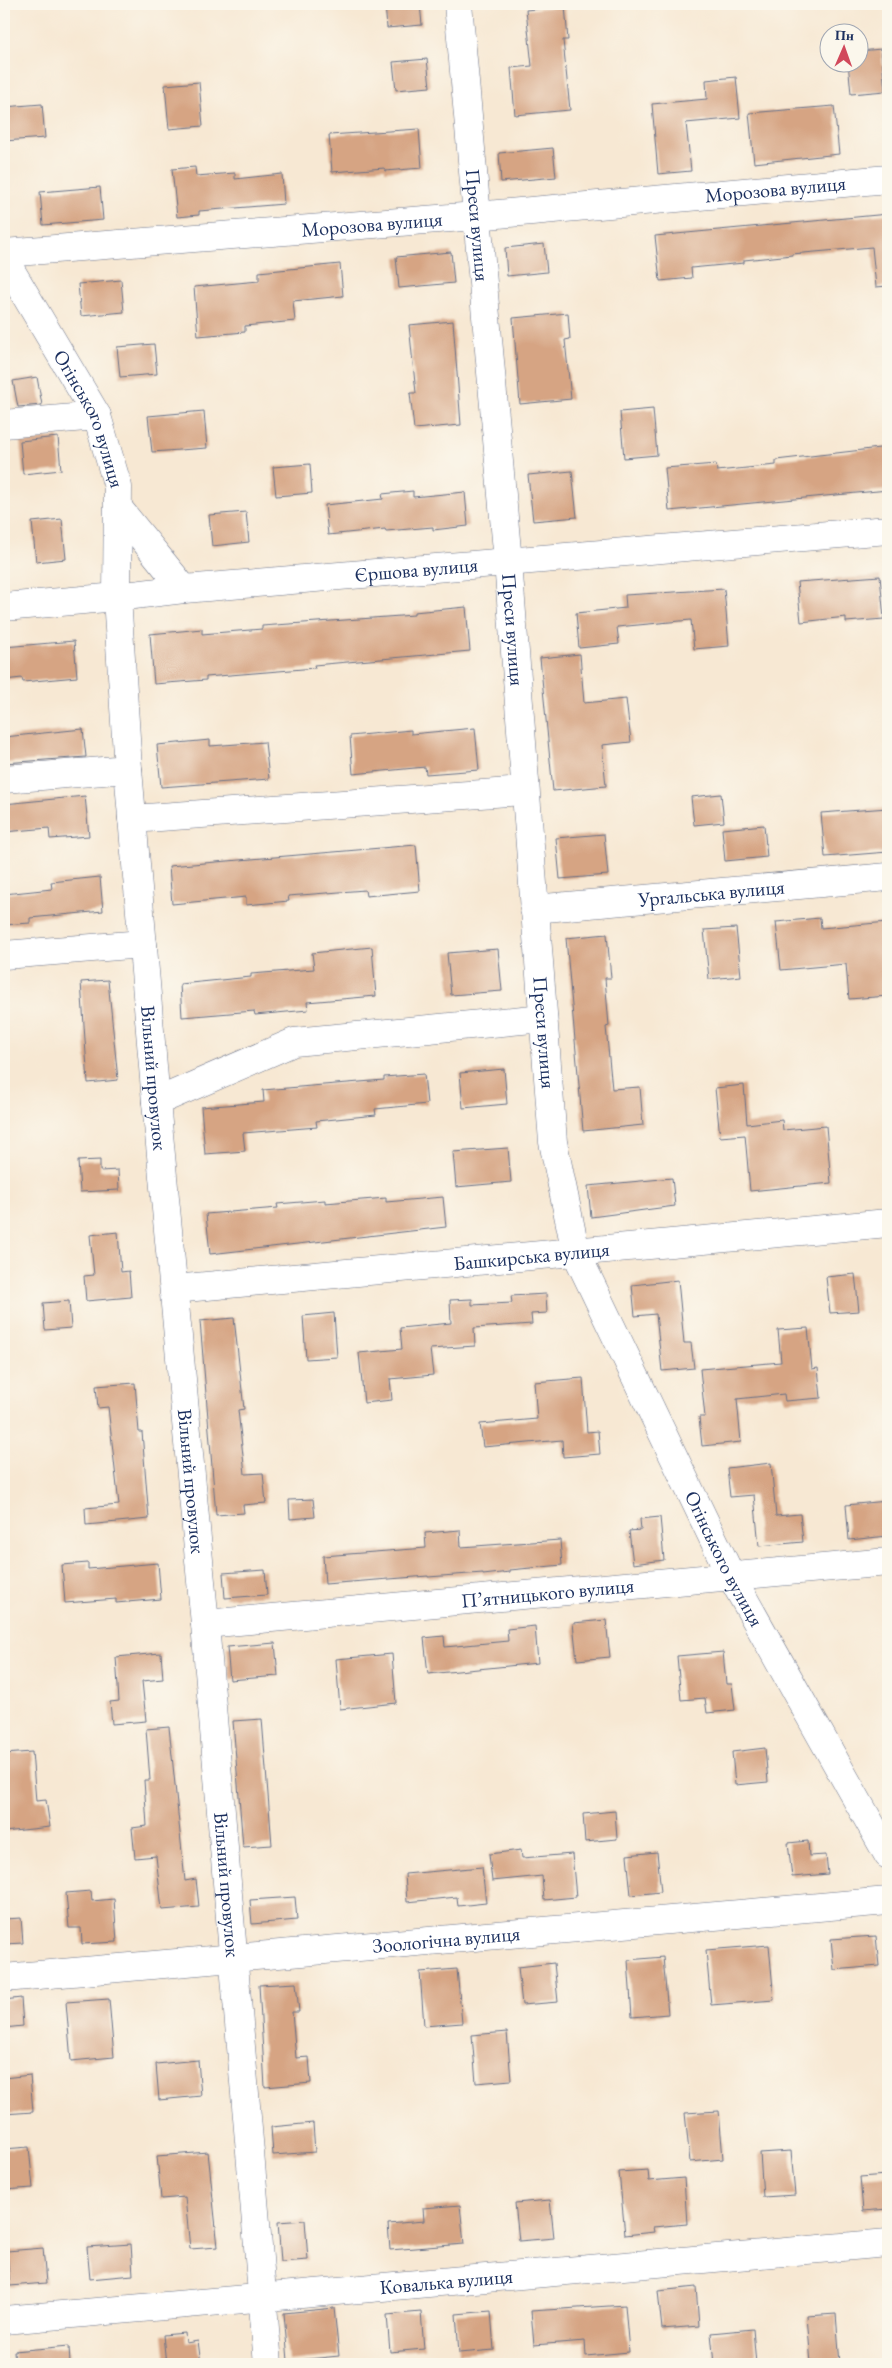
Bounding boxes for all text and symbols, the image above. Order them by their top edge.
north arrow [820,22,870,72]
text: Пн [835,26,854,44]
street label: Преси вулиця [460,168,496,283]
street label: Морозова вулиця [704,170,847,208]
street label: Морозова вулиця [300,206,443,243]
street label: Огінського вулиця [48,345,131,491]
street label: Єршова вулиця [354,551,479,588]
street label: Преси вулиця [496,572,531,687]
street label: Ургальська вулиця [636,873,786,913]
street label: Преси вулиця [527,975,562,1090]
street label: Вільний провулок [135,1004,174,1152]
street label: Башкирська вулиця [452,1236,611,1276]
street label: Вільний провулок [172,1408,211,1555]
street label: Огінського вулиця [679,1486,770,1631]
street label: П’ятницького вулиця [460,1572,635,1614]
street label: Вільний провулок [208,1811,246,1959]
street label: Зоологічна вулиця [371,1920,521,1959]
street label: Ковалька вулиця [379,2263,514,2300]

